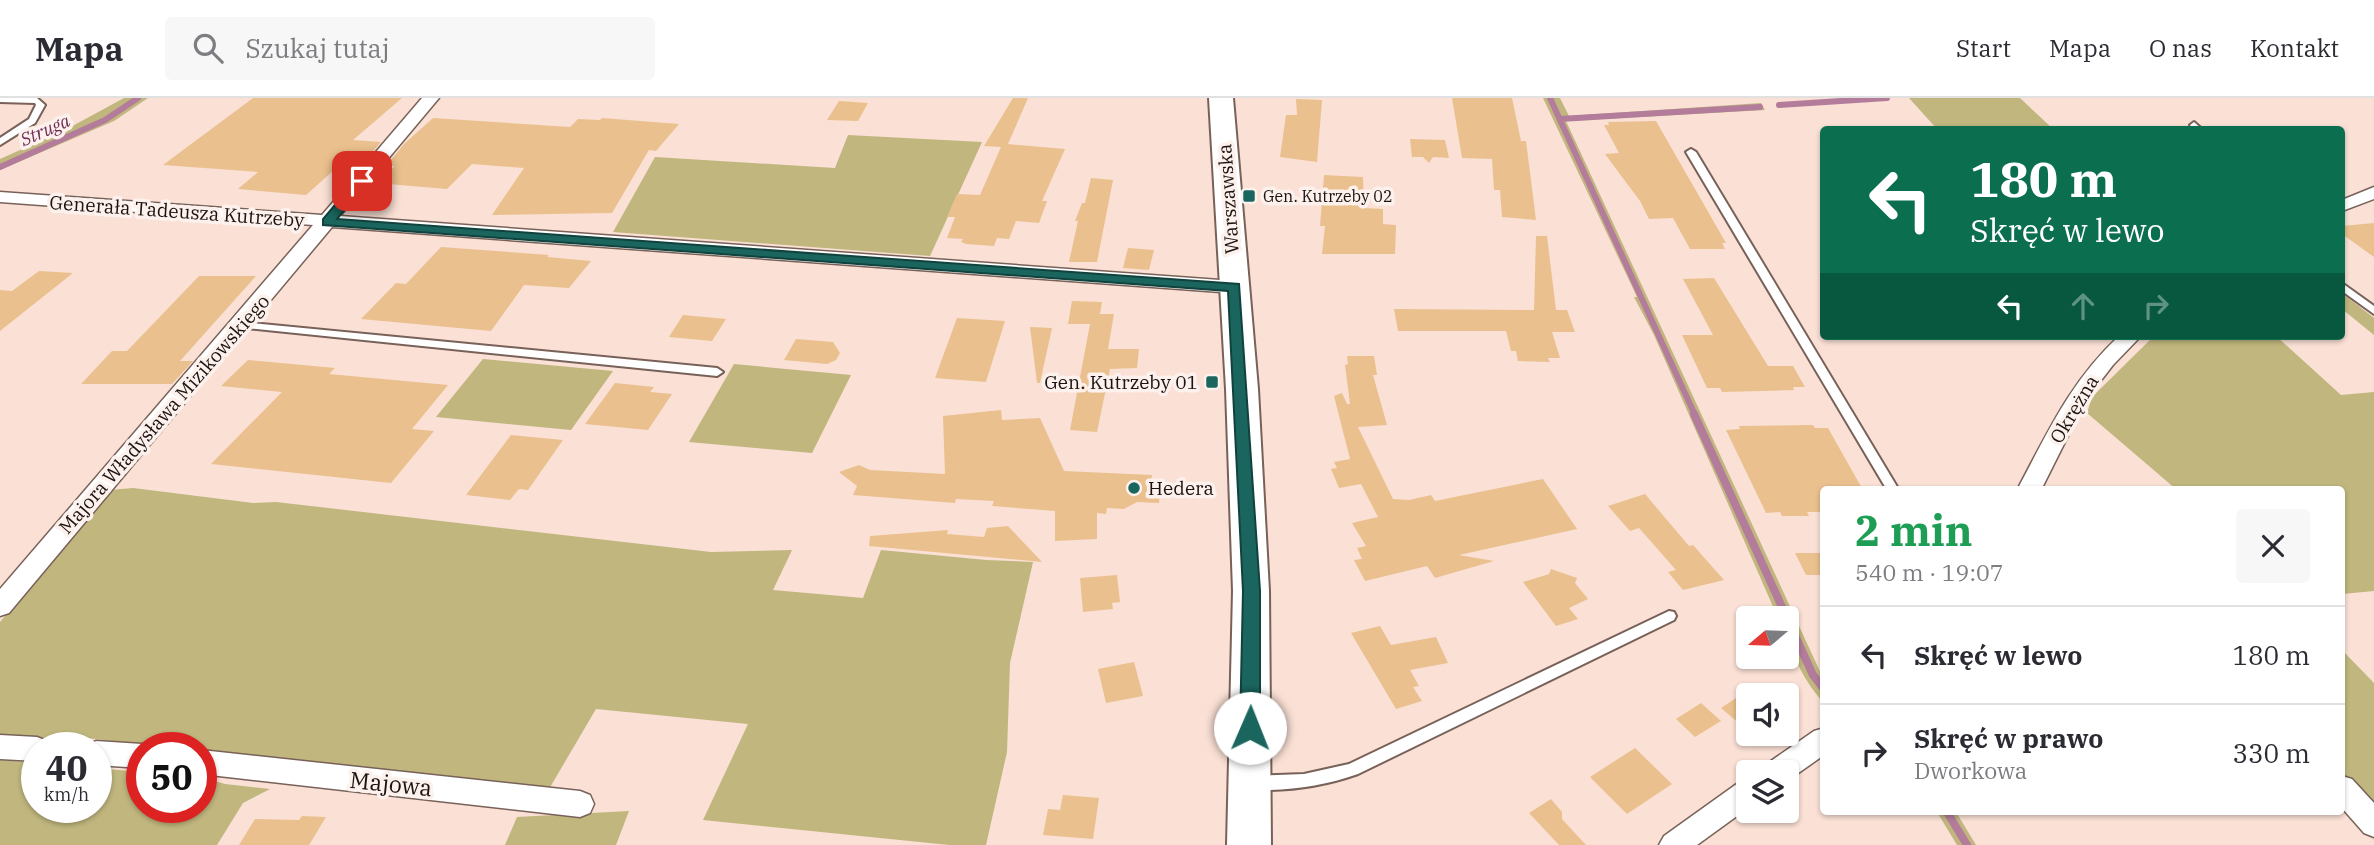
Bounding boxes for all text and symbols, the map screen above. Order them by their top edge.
search box [165,17,655,80]
text: Mapa [35,27,123,70]
icon: search [189,29,227,67]
text: Szukaj tutaj [245,31,390,65]
text: Start [1956,32,2011,64]
text: Mapa [2049,32,2111,64]
text: O nas [2149,32,2212,64]
text: Kontakt [2250,32,2339,64]
water label: Struga [15,109,74,152]
street label: Warszawska [1212,143,1244,255]
text: 180 m [1970,147,2117,210]
pin [332,151,392,211]
icon: left [1855,154,1946,245]
icon: arrive [343,162,381,200]
place label: Gen. Kutrzeby 02 [1263,186,1393,206]
marker: Gen. Kutrzeby 02 [1241,188,1257,204]
street label: Generała Tadeusza Kutrzeby [49,190,306,232]
text: Skręć w lewo [1970,209,2165,251]
icon: left [1991,287,2029,325]
icon: ahead [2064,287,2102,325]
icon: right [2137,287,2175,325]
street label: Majora Władysława Mizikowskiego [53,289,275,539]
place label: Gen. Kutrzeby 01 [1044,370,1198,394]
street label: Okrężna [2044,371,2104,447]
marker: Gen. Kutrzeby 01 [1204,374,1220,390]
place label: Hedera [1148,476,1214,500]
marker: Hedera [1126,480,1142,496]
text: 2 min [1855,503,1973,558]
button: close [2236,509,2310,583]
text: 540 m · 19:07 [1855,557,2004,587]
north arrow [1736,606,1799,668]
map controls [1736,606,1799,823]
icon: left [1855,636,1893,674]
text: Skręć w lewo [1914,638,2082,672]
text: 180 m [2232,638,2310,672]
button: sound [1736,683,1799,746]
position arrow [1213,691,1287,765]
text: Skręć w prawo [1914,721,2103,755]
speed limit sign: 50 [126,732,217,823]
icon: right [1855,734,1893,772]
text: 330 m [2232,736,2310,770]
text: 40 [45,745,88,791]
text: Dworkowa [1914,755,2027,785]
button: layers [1736,760,1799,823]
street label: Majowa [348,764,434,802]
text: km/h [44,783,89,806]

